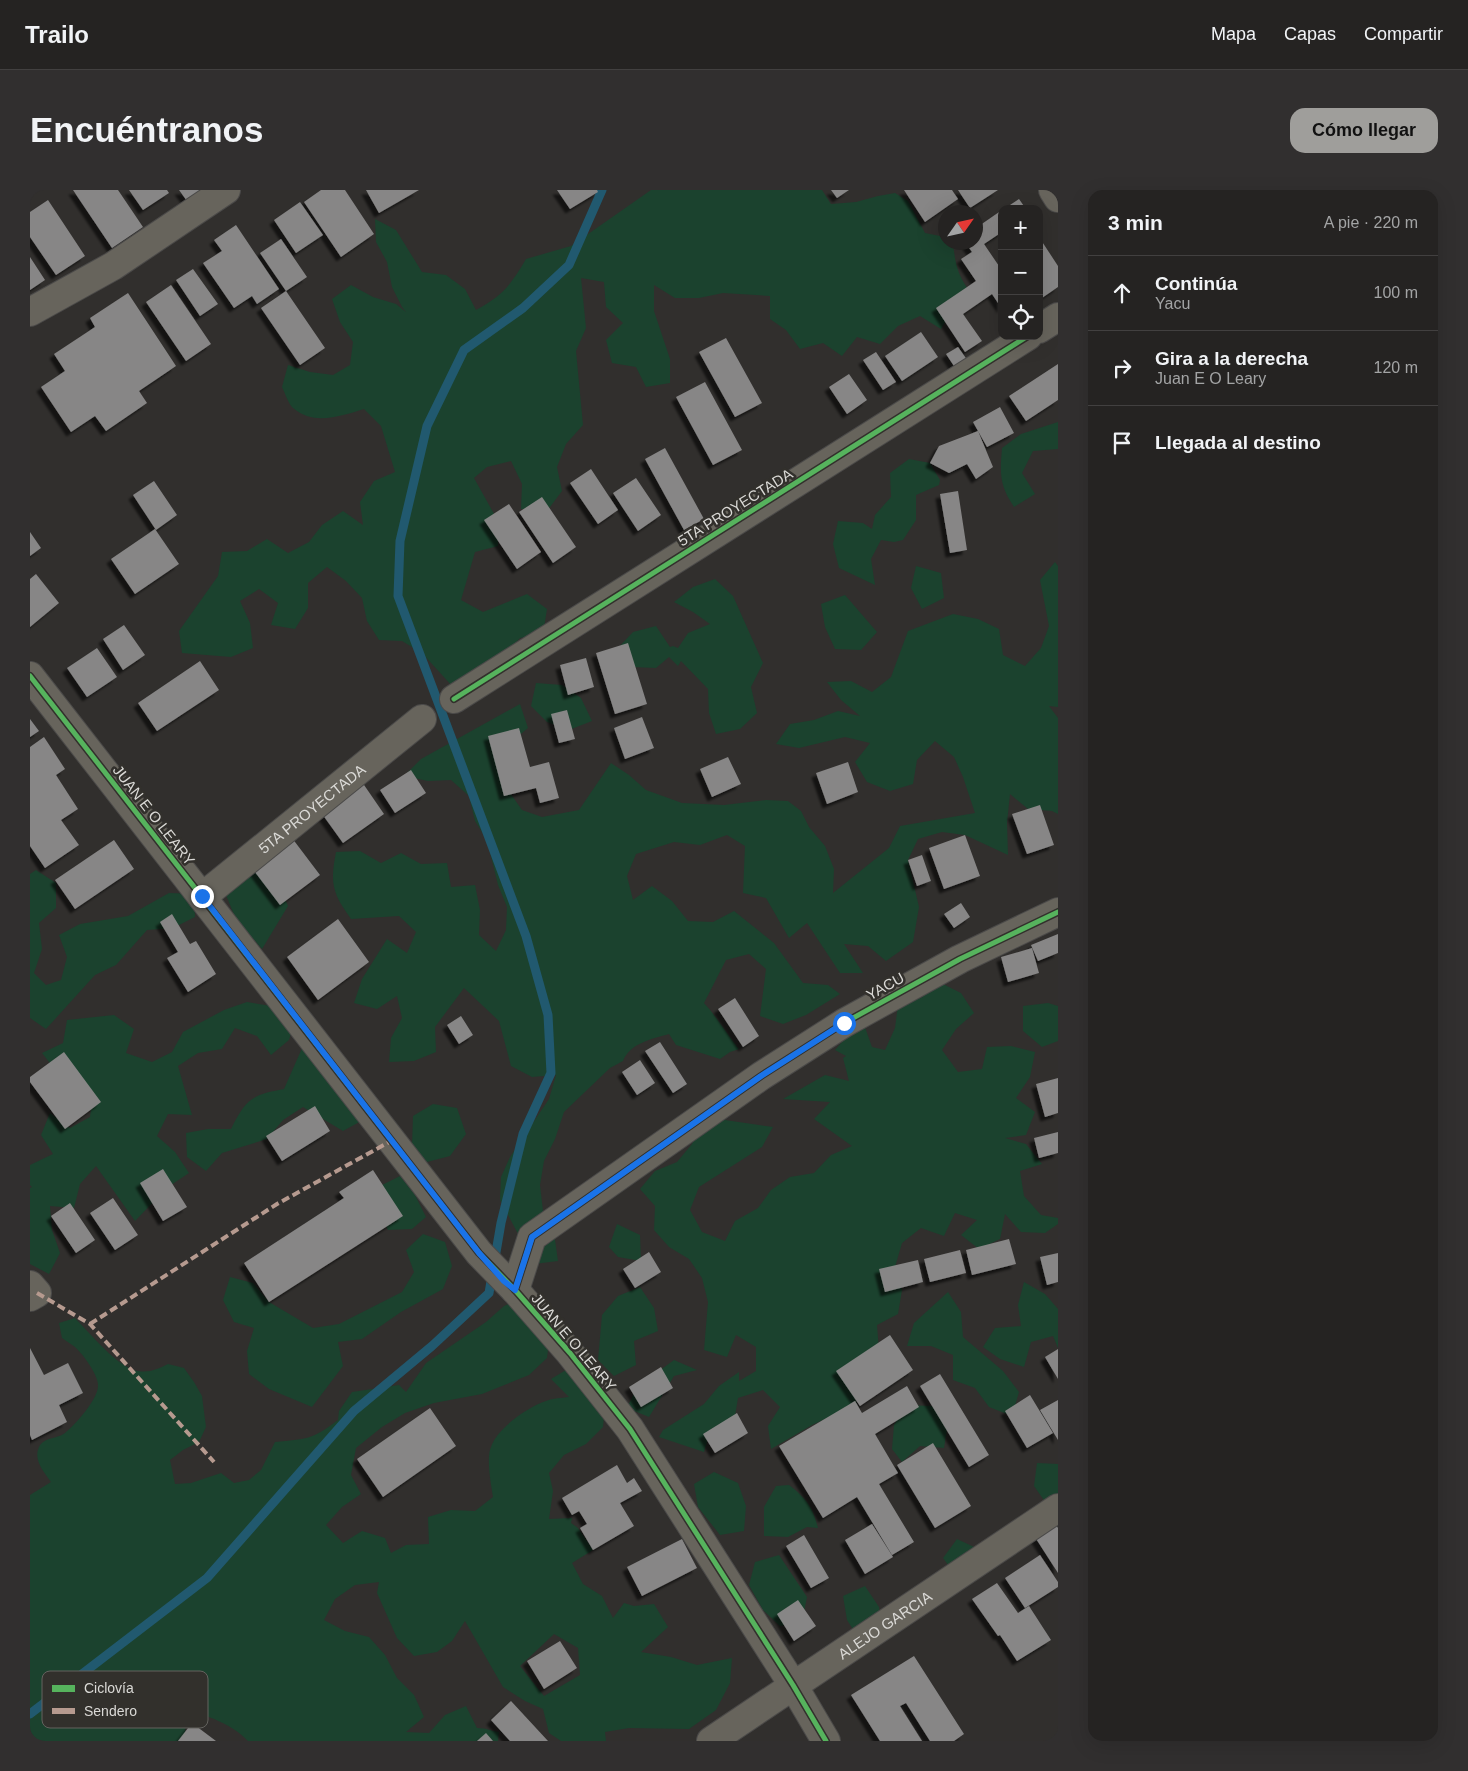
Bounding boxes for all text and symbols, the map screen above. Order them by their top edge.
text: Trailo [25,21,89,48]
text: Mapa [1211,24,1256,44]
text: Capas [1284,24,1336,44]
text: Compartir [1364,24,1443,44]
button: Cómo llegar [1290,108,1438,153]
text: Encuéntranos [30,110,263,149]
north arrow [938,205,983,250]
map controls [998,205,1043,340]
button: + [998,205,1043,250]
text: 3 min [1108,211,1163,234]
text: A pie · 220 m [1324,214,1418,231]
button: − [998,250,1043,295]
text: Continúa [1155,273,1237,294]
icon: ahead [1108,279,1136,307]
text: 100 m [1374,284,1418,301]
button: locate [998,295,1043,340]
text: Yacu [1155,295,1190,312]
text: Gira a la derecha [1155,348,1308,369]
icon: right [1108,354,1136,382]
text: 120 m [1374,359,1418,376]
text: Juan E O Leary [1155,370,1266,387]
icon: arrive [1108,429,1136,457]
text: Llegada al destino [1155,432,1321,453]
street label: 5TA PROYECTADA [675,465,795,549]
street label: 5TA PROYECTADA [255,760,368,856]
street label: JUAN E O LEARY [110,762,198,868]
route end [191,885,214,908]
street label: YACU [863,969,907,1003]
route start [833,1012,856,1035]
street label: JUAN E O LEARY [528,1290,620,1394]
street label: ALEJO GARCIA [834,1587,935,1662]
legend [42,1671,208,1728]
text: Ciclovía [84,1680,134,1696]
text: Sendero [84,1703,137,1719]

